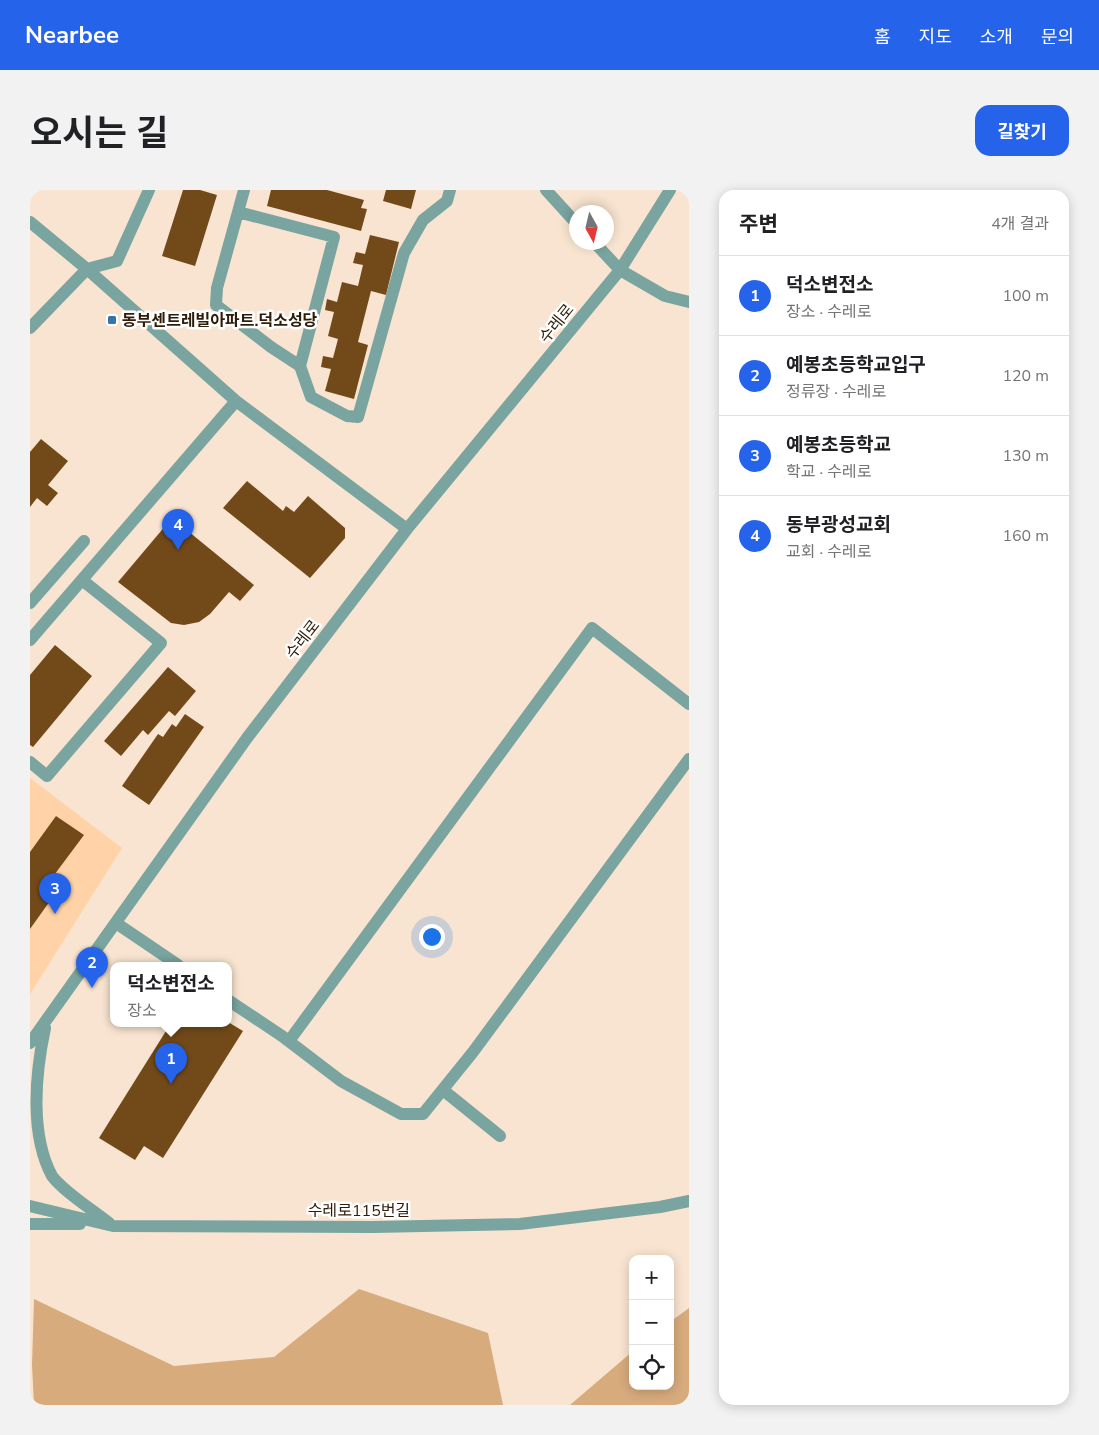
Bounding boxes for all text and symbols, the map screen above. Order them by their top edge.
text: Nearbee [25,19,119,51]
text: 홈 [874,25,891,49]
text: 지도 [919,25,952,49]
text: 소개 [980,25,1013,49]
text: 문의 [1041,25,1074,49]
button: 길찾기 [975,105,1069,156]
text: 오시는 길 [30,110,168,157]
north arrow [569,205,614,250]
text: 주변 [739,210,778,238]
text: 4개 결과 [991,213,1049,235]
text: 덕소변전소 [786,272,873,298]
text: 1 [750,285,760,307]
text: 100 m [1002,285,1049,307]
street label: 수레로 [534,299,579,348]
text: 장소 · 수레로 [786,301,871,323]
place label: 동부센트레빌아파트.덕소성당 [122,310,318,332]
marker: 동부센트레빌아파트.덕소성당 [106,314,118,326]
text: 예봉초등학교입구 [786,352,926,378]
text: 2 [750,365,760,387]
text: 120 m [1002,365,1049,387]
text: 정류장 · 수레로 [786,381,886,403]
text: 예봉초등학교 [786,432,891,458]
text: 3 [750,445,760,467]
text: 130 m [1002,445,1049,467]
text: 학교 · 수레로 [786,461,871,483]
pin: 4 [162,509,194,550]
text: 동부광성교회 [786,512,891,538]
text: 4 [750,525,760,547]
text: 160 m [1002,525,1049,547]
text: 교회 · 수레로 [786,541,871,563]
street label: 수레로 [281,615,325,664]
pin: 3 [39,873,71,914]
your location [419,924,445,950]
pin: 2 [76,947,108,988]
popup [110,962,232,1027]
text: 덕소변전소 [127,971,215,997]
text: 장소 [127,1000,157,1022]
pin: 1 [155,1043,187,1084]
street label: 수레로115번길 [308,1200,410,1222]
map controls [629,1255,674,1390]
button: + [629,1255,674,1300]
button: − [629,1300,674,1345]
button: locate [629,1345,674,1390]

